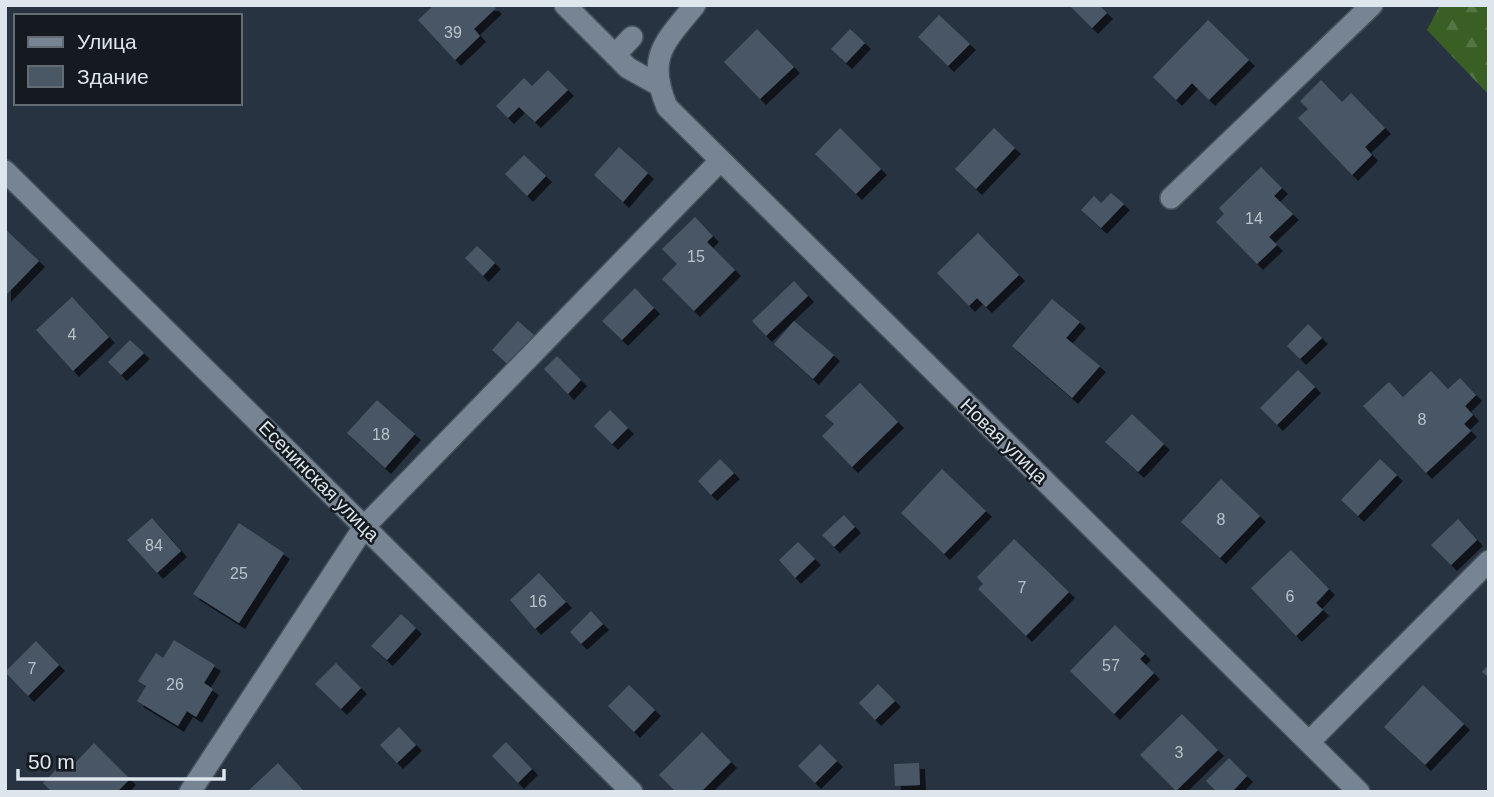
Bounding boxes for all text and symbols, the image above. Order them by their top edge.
legend [14,14,242,105]
house number: 39 [444,24,462,41]
text: Улица [77,30,137,53]
text: Здание [77,65,149,88]
house number: 14 [1245,210,1263,227]
house number: 15 [687,248,705,265]
house number: 4 [68,326,77,343]
street label: Новая улица [956,394,1052,488]
house number: 8 [1418,411,1427,428]
street label: Есенинская улица [255,417,384,546]
house number: 18 [372,426,390,443]
house number: 8 [1217,511,1226,528]
house number: 84 [145,537,163,554]
house number: 25 [230,565,248,582]
house number: 7 [1018,579,1027,596]
house number: 6 [1286,588,1295,605]
house number: 16 [529,593,547,610]
house number: 57 [1102,657,1120,674]
house number: 7 [28,660,37,677]
house number: 26 [166,676,184,693]
scale bar [18,738,224,782]
house number: 3 [1175,744,1184,761]
text: 50 m [28,750,75,773]

